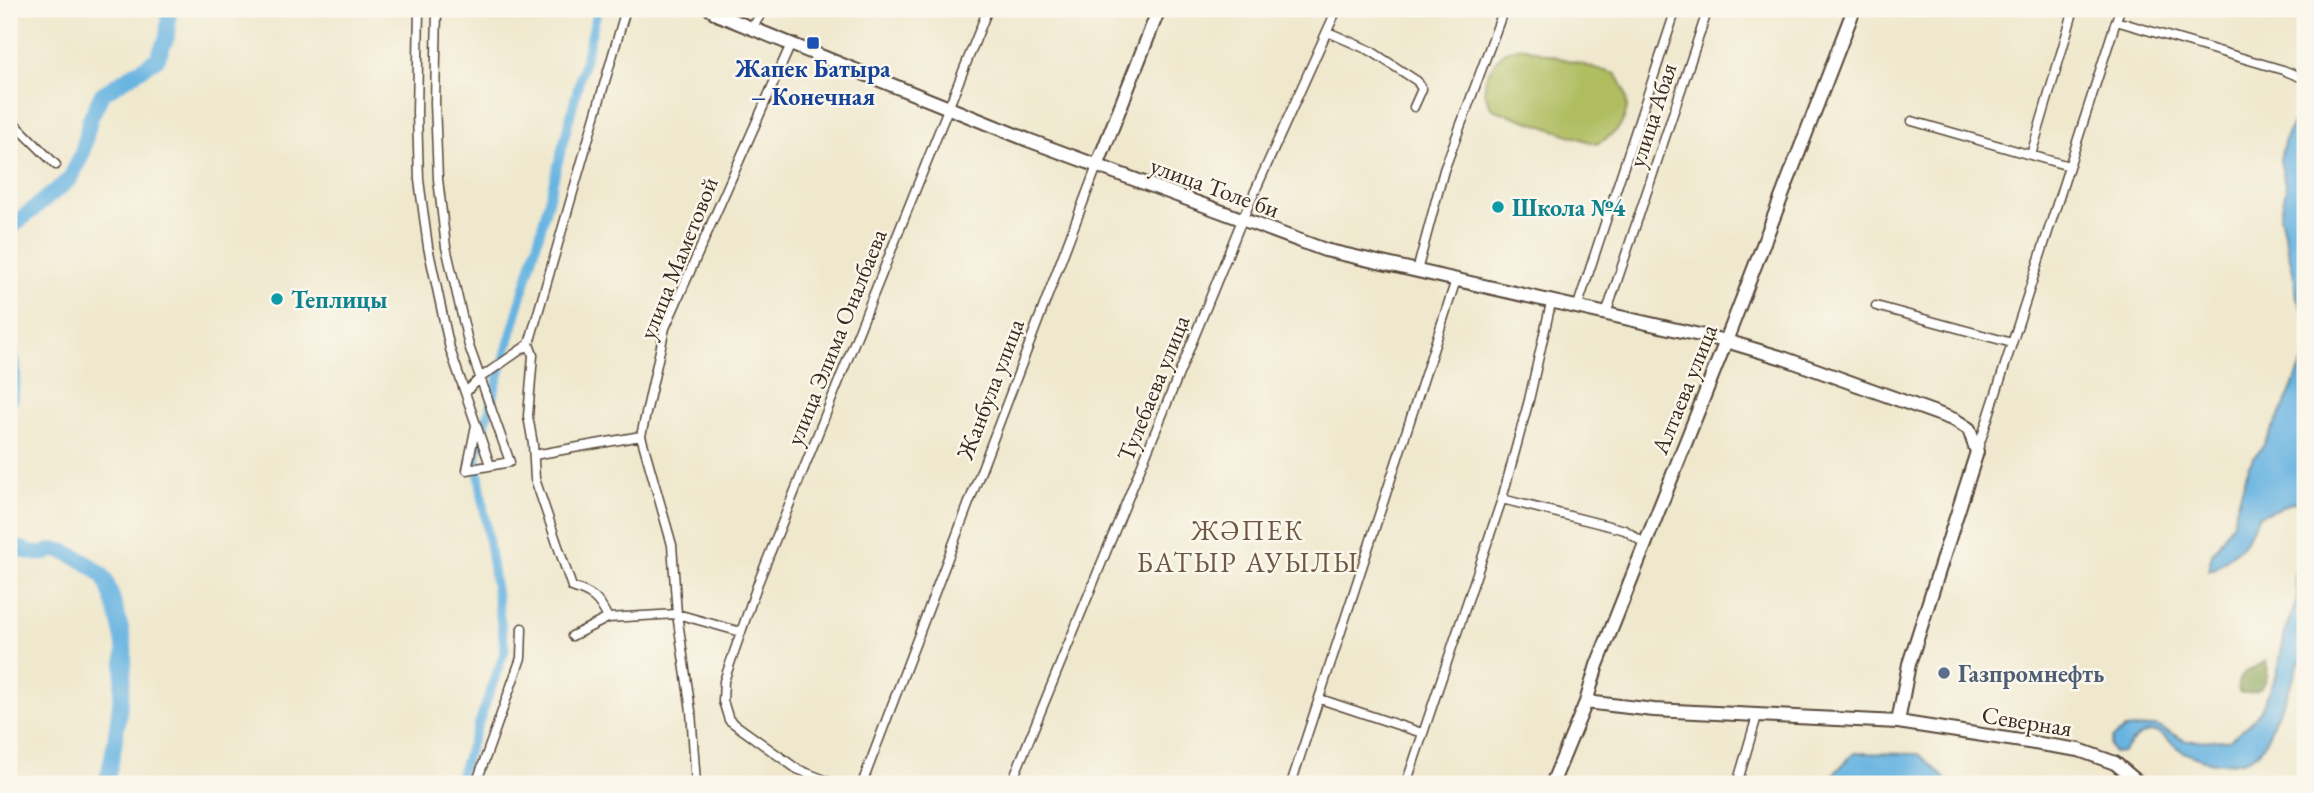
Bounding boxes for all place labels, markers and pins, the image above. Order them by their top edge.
marker: Жапек Батыра – Конечная [805,35,821,51]
place label: Жапек Батыра – Конечная [734,53,891,112]
place label: Школа №4 [1512,192,1626,223]
marker: Школа №4 [1490,199,1506,215]
place label: Теплицы [291,284,388,315]
marker: Теплицы [269,291,285,307]
place label: Газпромнефть [1958,658,2104,689]
marker: Газпромнефть [1936,665,1952,681]

